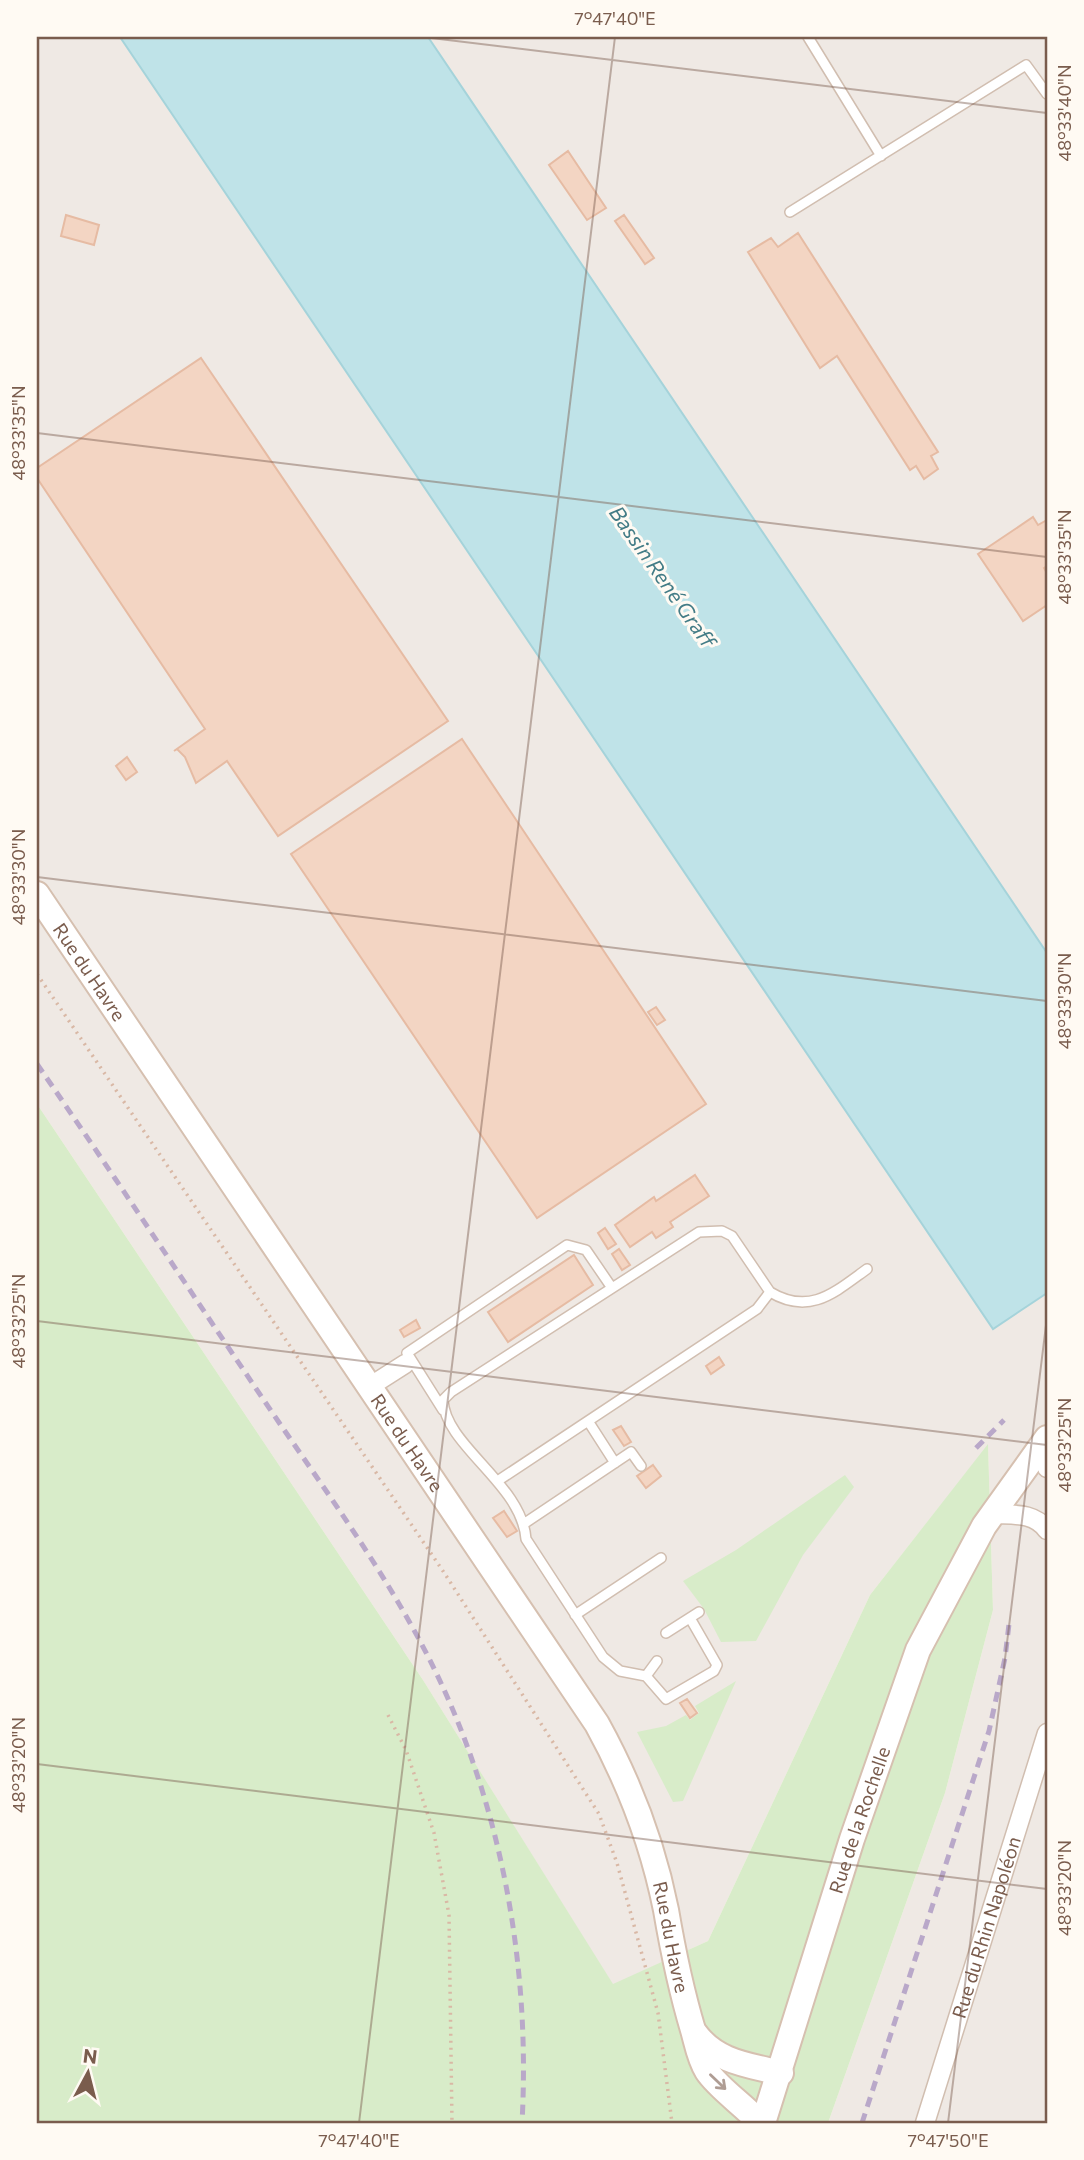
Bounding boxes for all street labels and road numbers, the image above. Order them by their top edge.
street label: Rue du Havre [49,918,131,1025]
street label: Rue du Havre [366,1389,449,1496]
street label: Rue de la Rochelle [824,1743,894,1896]
street label: Rue du Rhin Napoléon [947,1833,1025,2021]
street label: Rue du Havre [649,1879,694,1995]

